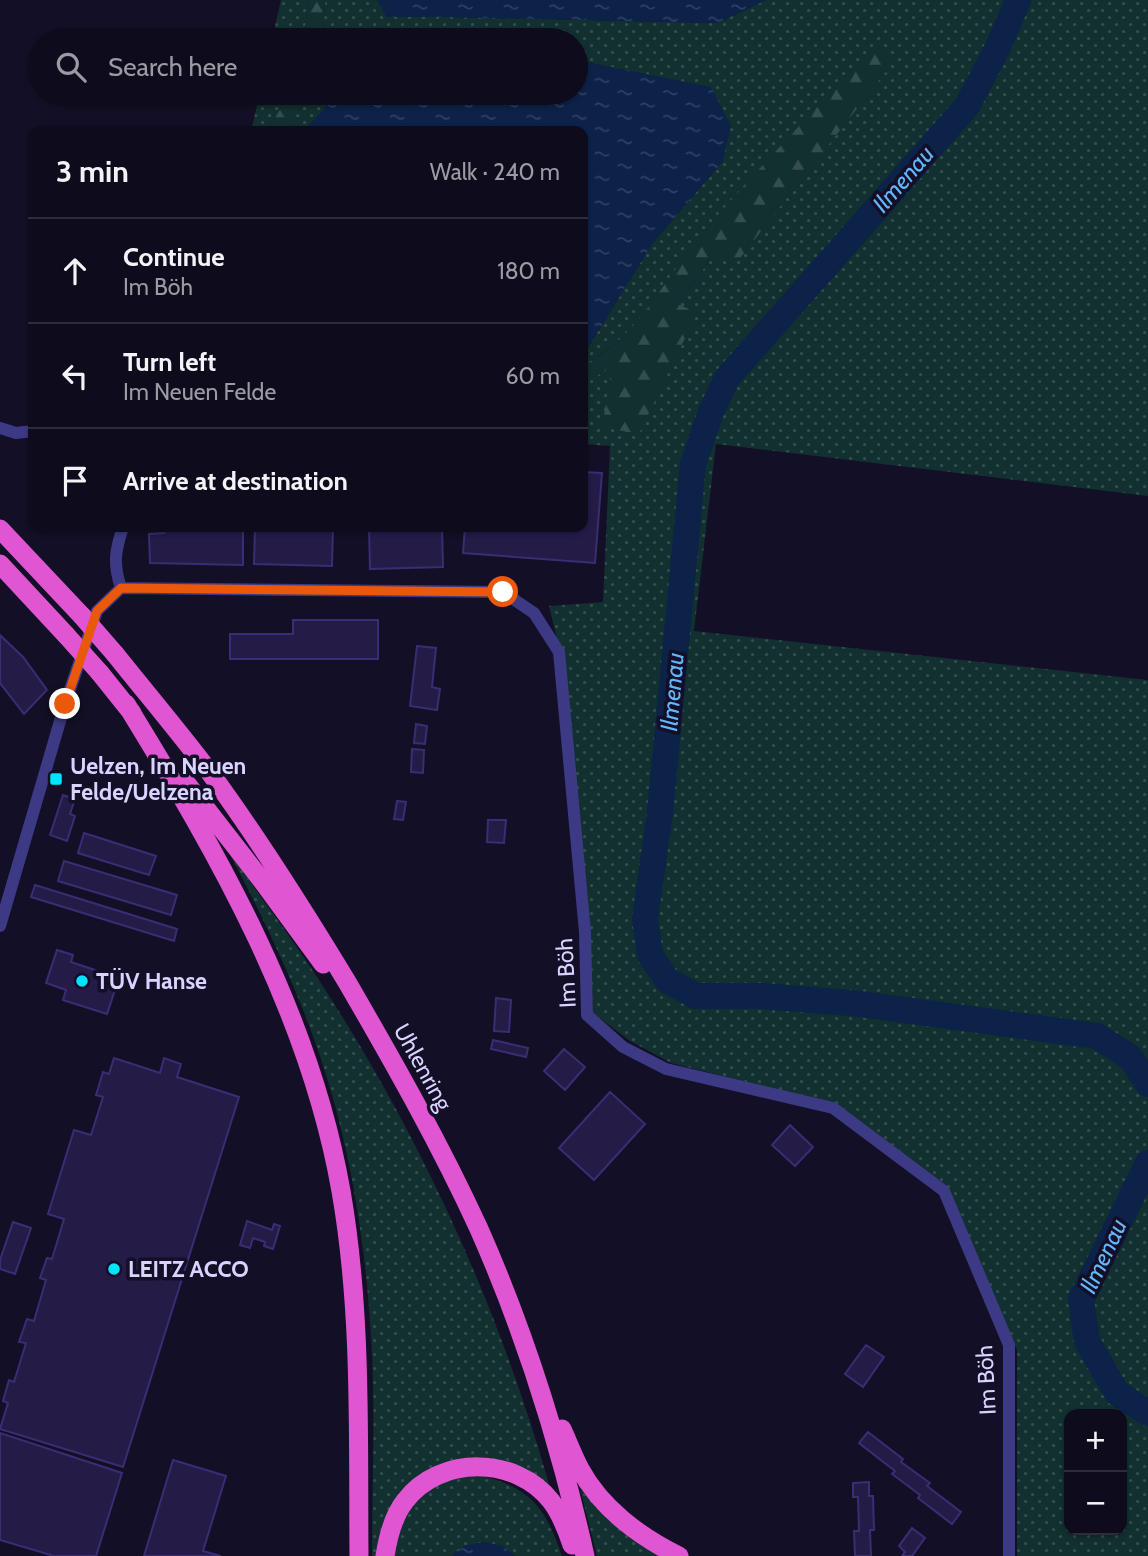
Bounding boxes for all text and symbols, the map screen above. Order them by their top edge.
search box [28,28,588,105]
icon: search [52,48,90,86]
text: Search here [108,51,237,83]
water label: Ilmenau [866,140,940,218]
text: 3 min [56,153,129,190]
text: Walk · 240 m [430,158,560,186]
text: Continue [123,241,225,273]
icon: ahead [56,252,94,290]
text: 180 m [497,257,560,285]
text: Im Böh [123,273,193,301]
text: Turn left [123,346,216,378]
icon: left [56,357,94,395]
text: 60 m [506,362,560,390]
text: Im Neuen Felde [123,378,276,406]
icon: arrive [56,462,94,500]
text: Arrive at destination [123,465,348,497]
route start [487,576,518,607]
water label: Ilmenau [654,651,690,732]
route end [49,688,80,719]
place label: Uelzen, Im Neuen Felde/Uelzena [70,752,246,806]
marker: Uelzen, Im Neuen Felde/Uelzena [48,771,64,787]
street label: Im Böh [550,937,582,1009]
place label: TÜV Hanse [96,967,207,995]
marker: TÜV Hanse [74,973,90,989]
street label: Uhlenring [388,1019,459,1116]
water label: Ilmenau [1073,1214,1133,1298]
place label: LEITZ ACCO [128,1255,249,1283]
marker: LEITZ ACCO [106,1261,122,1277]
street label: Im Böh [970,1344,1002,1416]
map controls [1064,1409,1127,1535]
button: + [1064,1409,1127,1472]
button: − [1064,1472,1127,1535]

